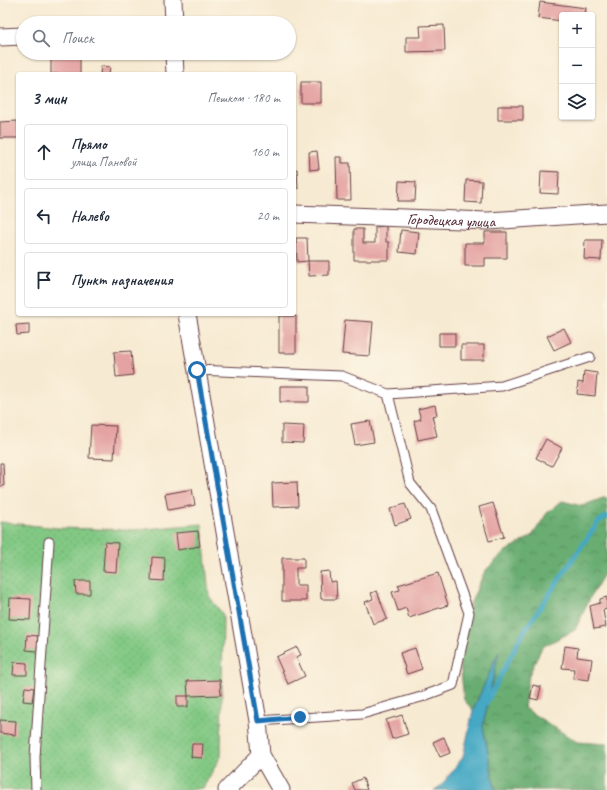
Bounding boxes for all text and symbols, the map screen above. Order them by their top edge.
map controls [559,12,595,120]
button: + [559,12,595,48]
search box [16,16,296,60]
icon: search [30,27,52,49]
text: Поиск [62,29,94,48]
button: − [559,48,595,84]
button: layers [559,84,595,120]
text: 3 мин [32,88,67,109]
text: Пешком · 180 m [207,90,280,106]
text: Прямо [71,135,107,154]
icon: ahead [33,141,55,163]
text: 160 m [251,144,279,160]
text: улица Пановой [71,154,137,170]
icon: left [33,205,55,227]
text: Налево [71,207,109,226]
text: 20 m [257,208,279,224]
street label: Городецкая улица [407,209,497,232]
icon: arrive [33,269,55,291]
text: Пункт назначения [71,271,173,290]
route start [188,361,206,379]
route end [291,708,309,726]

